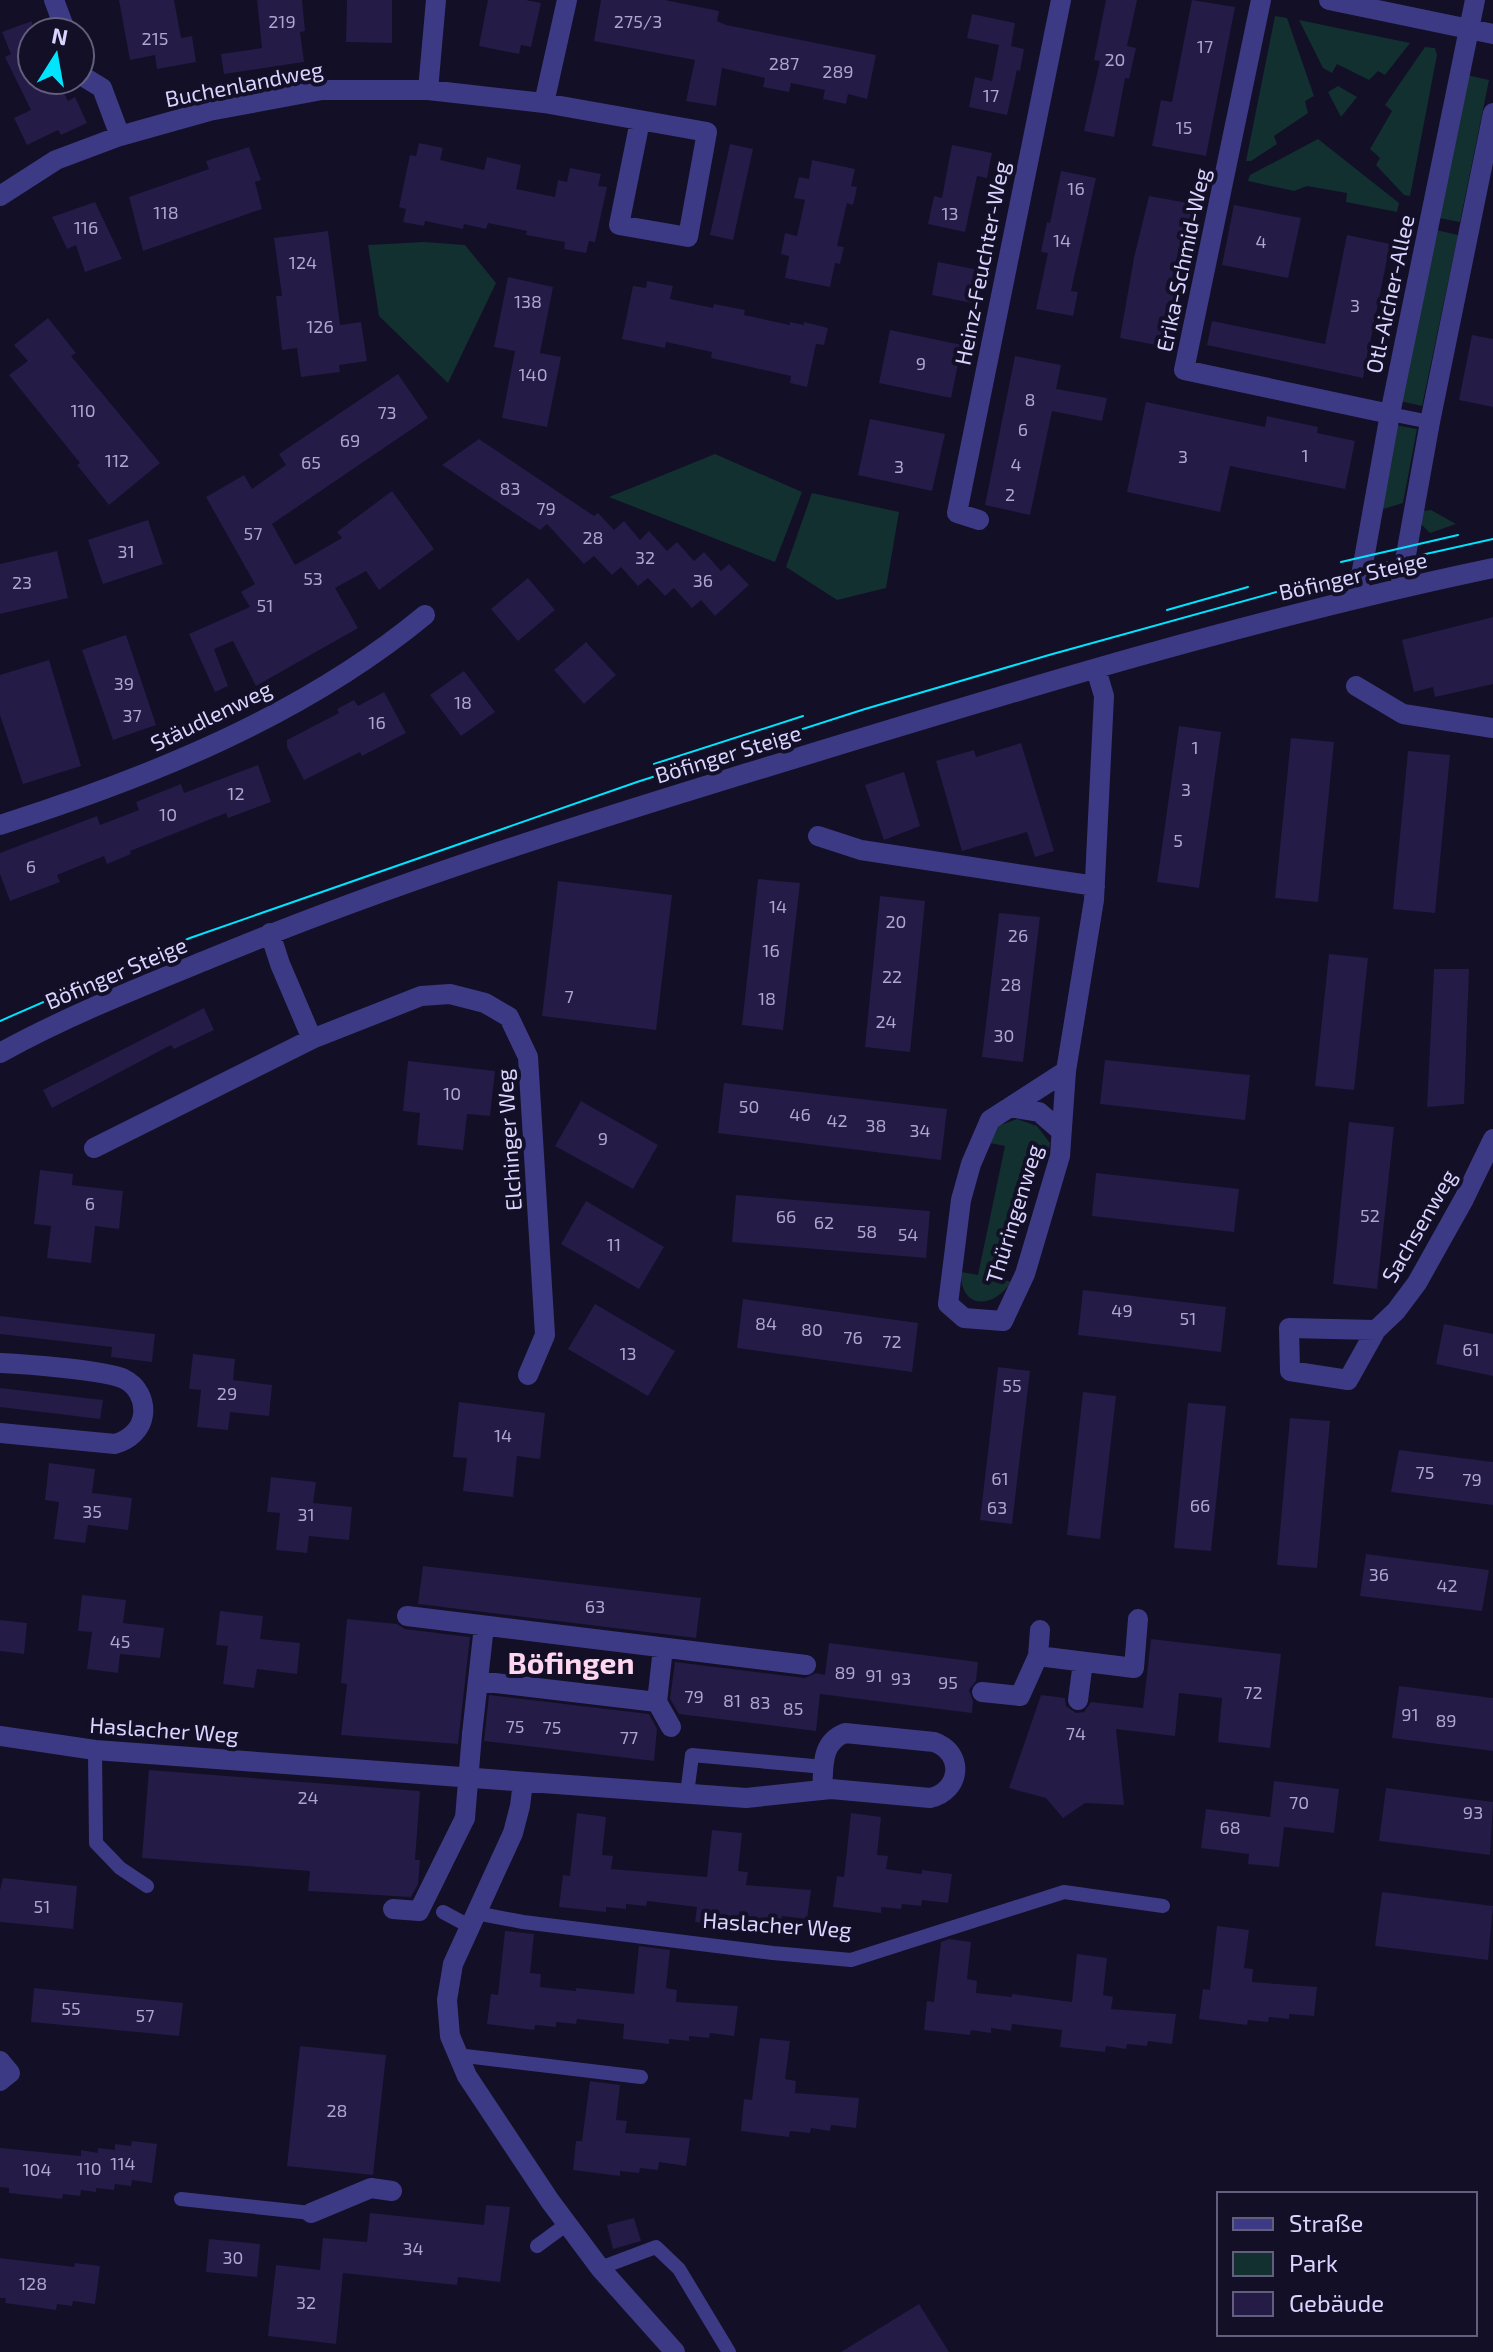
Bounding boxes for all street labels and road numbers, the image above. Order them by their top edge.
street label: Buchenlandweg [163,55,325,111]
street label: Heinz-Feuchter-Weg [949,159,1014,367]
street label: Erika-Schmid-Weg [1150,166,1214,354]
street label: Otl-Aicher-Allee [1360,212,1419,376]
street label: Böfinger Steige [1276,545,1429,605]
street label: Stäudlenweg [146,675,275,756]
street label: Böfinger Steige [652,718,804,788]
street label: Böfinger Steige [41,931,190,1014]
street label: Elchinger Weg [490,1068,526,1212]
street label: Thüringenweg [980,1141,1047,1286]
street label: Sachsenweg [1375,1164,1461,1287]
street label: Haslacher Weg [89,1711,240,1747]
street label: Haslacher Weg [702,1906,853,1942]

